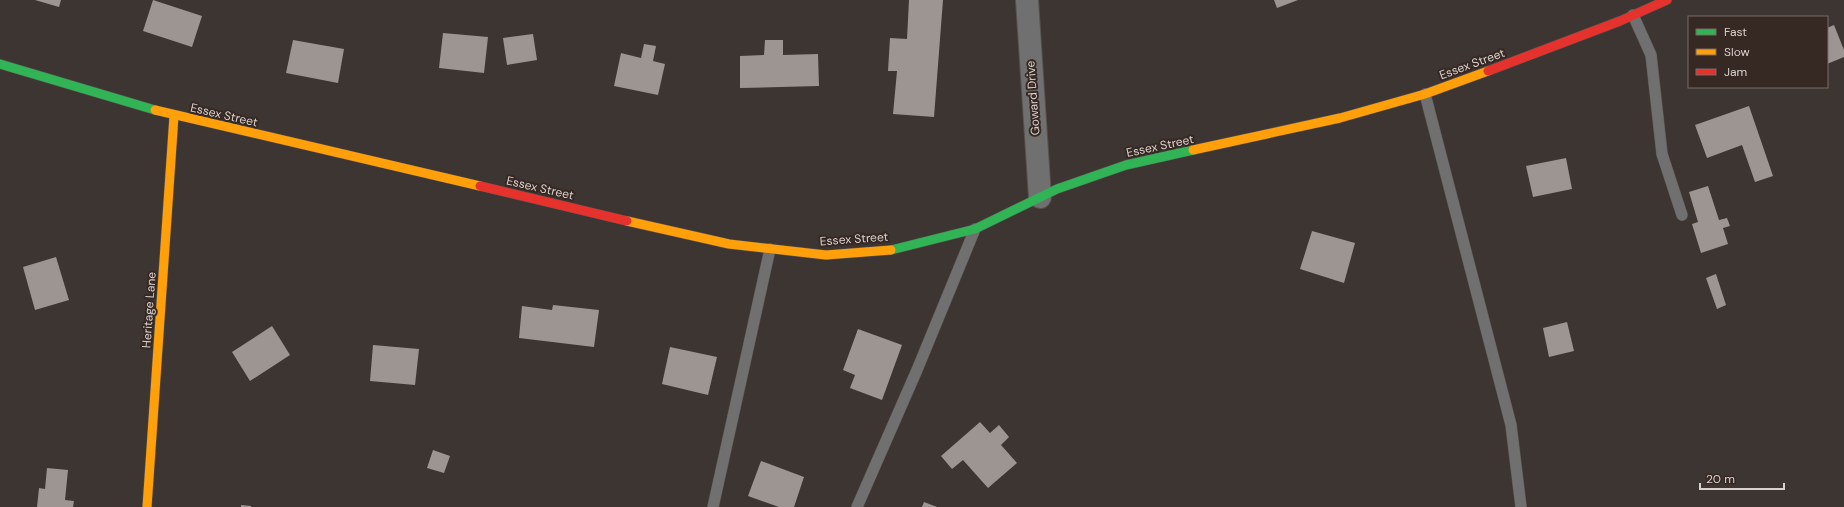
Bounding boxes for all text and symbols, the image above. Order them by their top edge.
legend [1688,16,1828,88]
text: Fast [1724,24,1747,40]
text: Slow [1724,44,1750,60]
street label: Essex Street [1437,45,1507,83]
street label: Goward Drive [1022,60,1044,136]
text: Jam [1724,64,1747,80]
street label: Essex Street [189,99,259,131]
street label: Essex Street [1125,131,1195,161]
street label: Essex Street [505,172,575,204]
street label: Essex Street [819,229,889,249]
street label: Heritage Lane [138,271,160,349]
scale bar [1700,465,1784,491]
text: 20 m [1706,471,1735,487]

